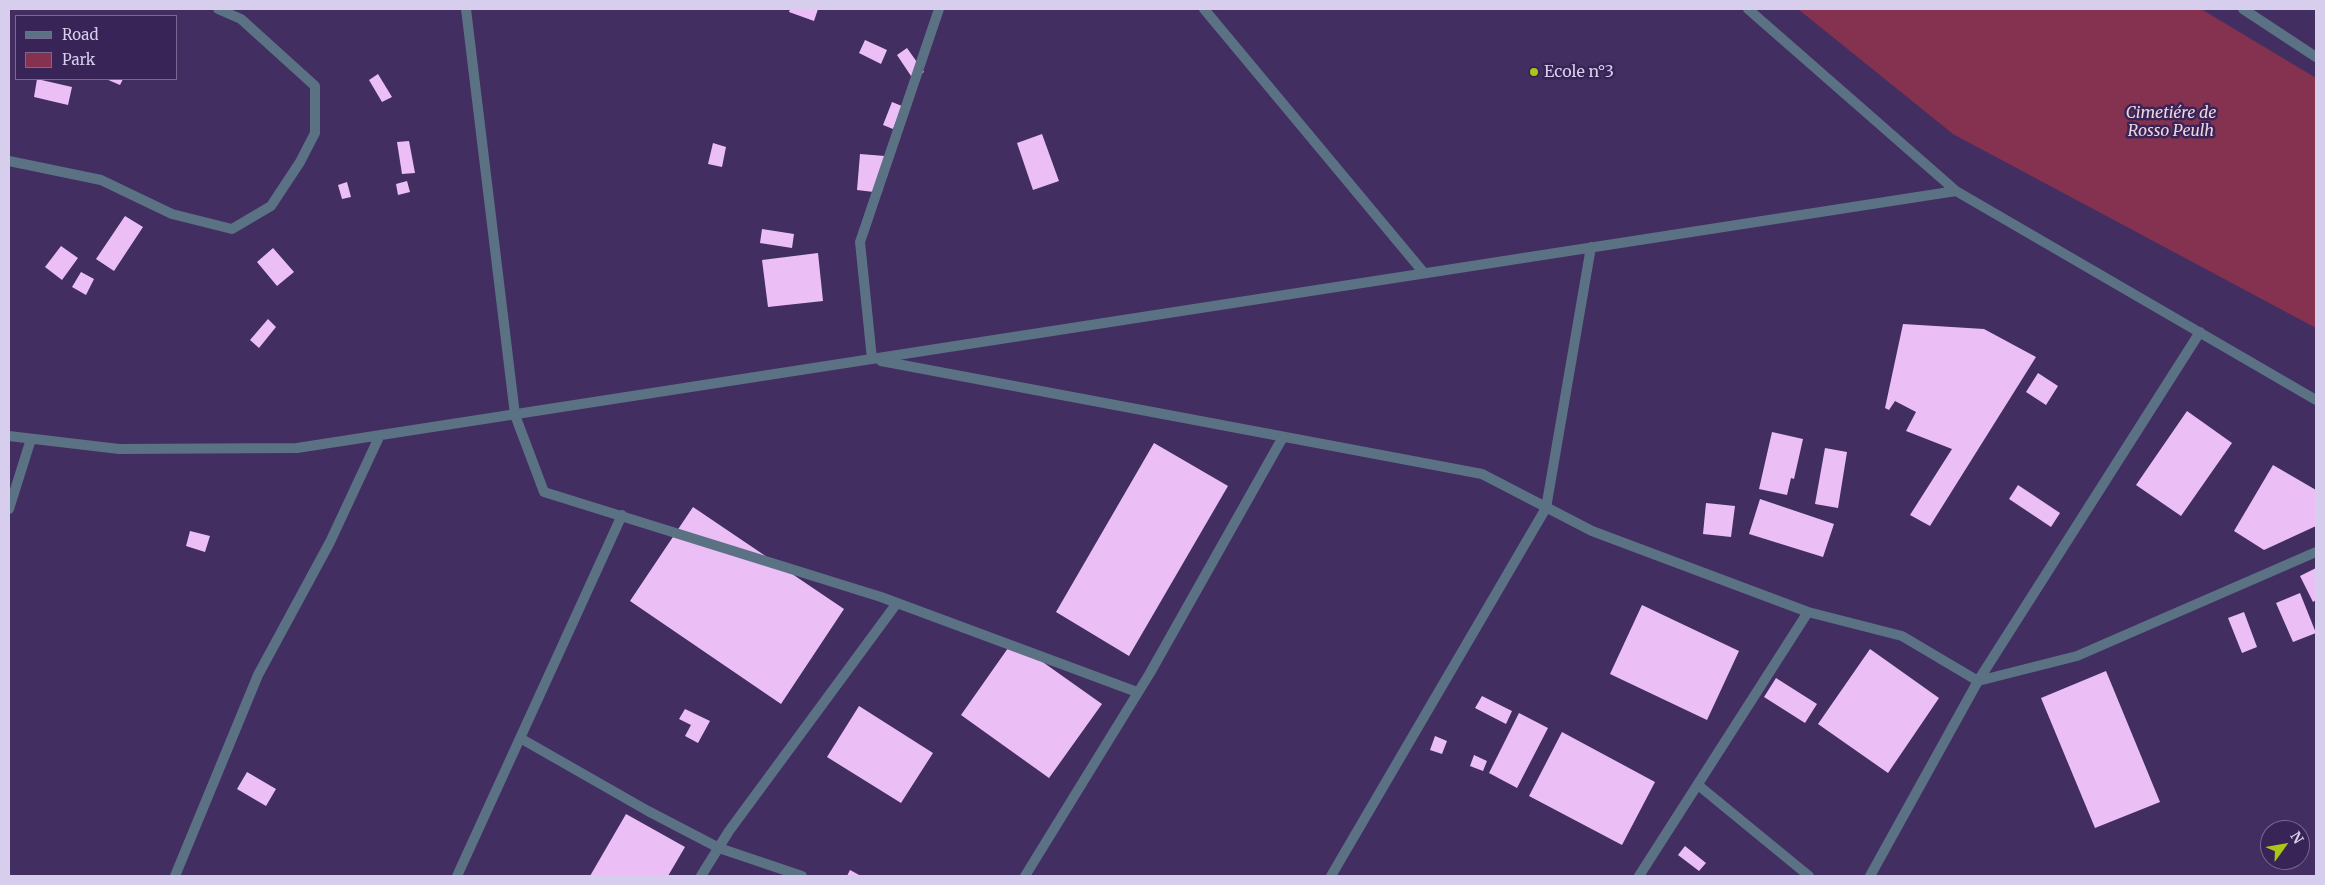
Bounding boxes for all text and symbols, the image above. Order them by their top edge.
legend [15,15,178,80]
text: Road [62,25,98,44]
text: Park [62,50,95,69]
place label: Ecole n°3 [1544,62,1614,82]
marker: Ecole n°3 [1528,66,1540,78]
park label: Cimetiére de Rosso Peulh [2126,103,2216,141]
north arrow [2260,820,2310,870]
text: N [2286,828,2307,847]

